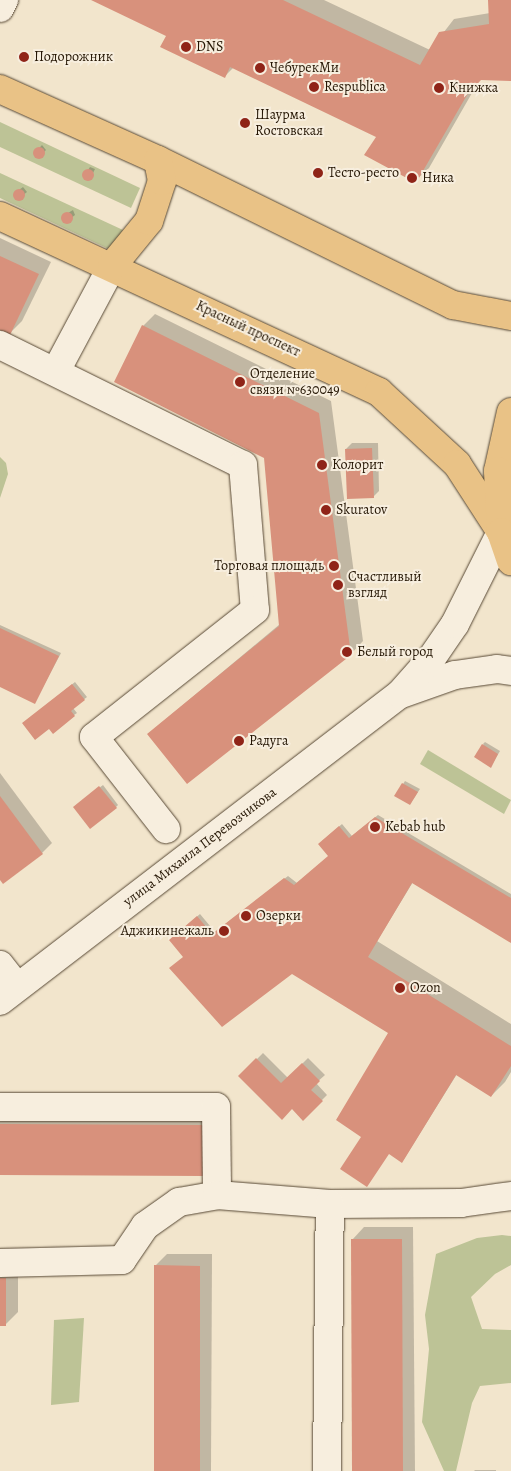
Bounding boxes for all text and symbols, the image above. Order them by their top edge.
place label: DNS [196,39,223,55]
marker: DNS [180,41,192,53]
place label: Подорожник [34,49,113,65]
marker: Подорожник [18,51,30,63]
place label: ЧебурекМи [270,60,339,76]
marker: ЧебурекМи [254,62,266,74]
place label: Respublica [324,79,386,95]
place label: Книжка [449,80,498,96]
marker: Respublica [308,81,320,93]
marker: Книжка [433,82,445,94]
place label: Шаурма Rостовская [255,107,323,140]
marker: Шаурма Rостовская [239,117,251,129]
place label: Тесто-ресто [328,165,399,181]
marker: Тесто-ресто [312,167,324,179]
place label: Ника [422,170,454,186]
marker: Ника [406,172,418,184]
street label: Красный проспект [193,297,303,361]
place label: Отделение связи №630049 [250,366,340,398]
marker: Отделение связи №630049 [234,376,246,388]
place label: Колорит [332,457,383,473]
marker: Колорит [316,459,328,471]
place label: Skuratov [336,502,387,518]
marker: Skuratov [320,504,332,516]
place label: Торговая площадь [214,558,324,574]
marker: Торговая площадь [328,560,340,572]
place label: Счастливый взгляд [348,569,422,602]
marker: Счастливый взгляд [332,579,344,591]
place label: Белый город [357,644,433,660]
marker: Белый город [341,646,353,658]
place label: Радуга [249,733,288,749]
marker: Радуга [233,735,245,747]
street label: улица Михаила Перевозчикова [120,784,280,910]
place label: Kebab hub [385,819,445,835]
marker: Kebab hub [369,821,381,833]
place label: Озерки [256,908,301,924]
marker: Озерки [240,910,252,922]
place label: Аджикинежаль [121,923,214,939]
marker: Аджикинежаль [218,925,230,937]
place label: Ozon [410,980,441,996]
marker: Ozon [394,982,406,994]

